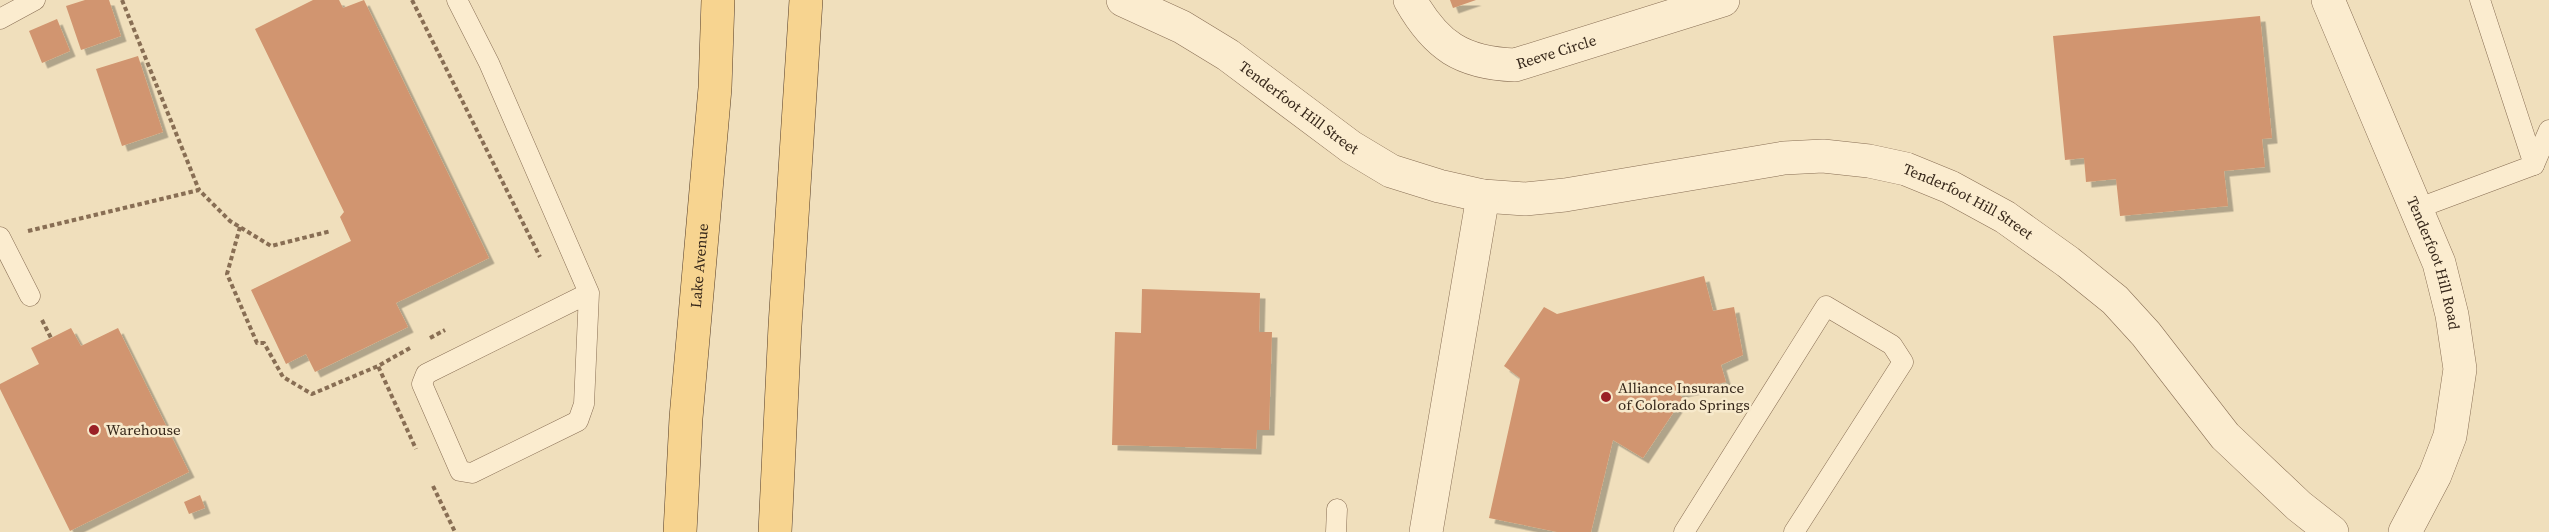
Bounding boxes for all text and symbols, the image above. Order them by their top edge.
street label: Reeve Circle [1514,29,1599,74]
street label: Tenderfoot Hill Street [1235,56,1363,159]
street label: Tenderfoot Hill Street [1900,158,2038,244]
street label: Tenderfoot Hill Road [2402,193,2465,332]
street label: Lake Avenue [685,222,713,309]
place label: Alliance Insurance of Colorado Springs [1618,377,1750,415]
marker: Alliance Insurance of Colorado Springs [1599,390,1613,404]
place label: Warehouse [106,419,181,440]
marker: Warehouse [87,423,101,437]

